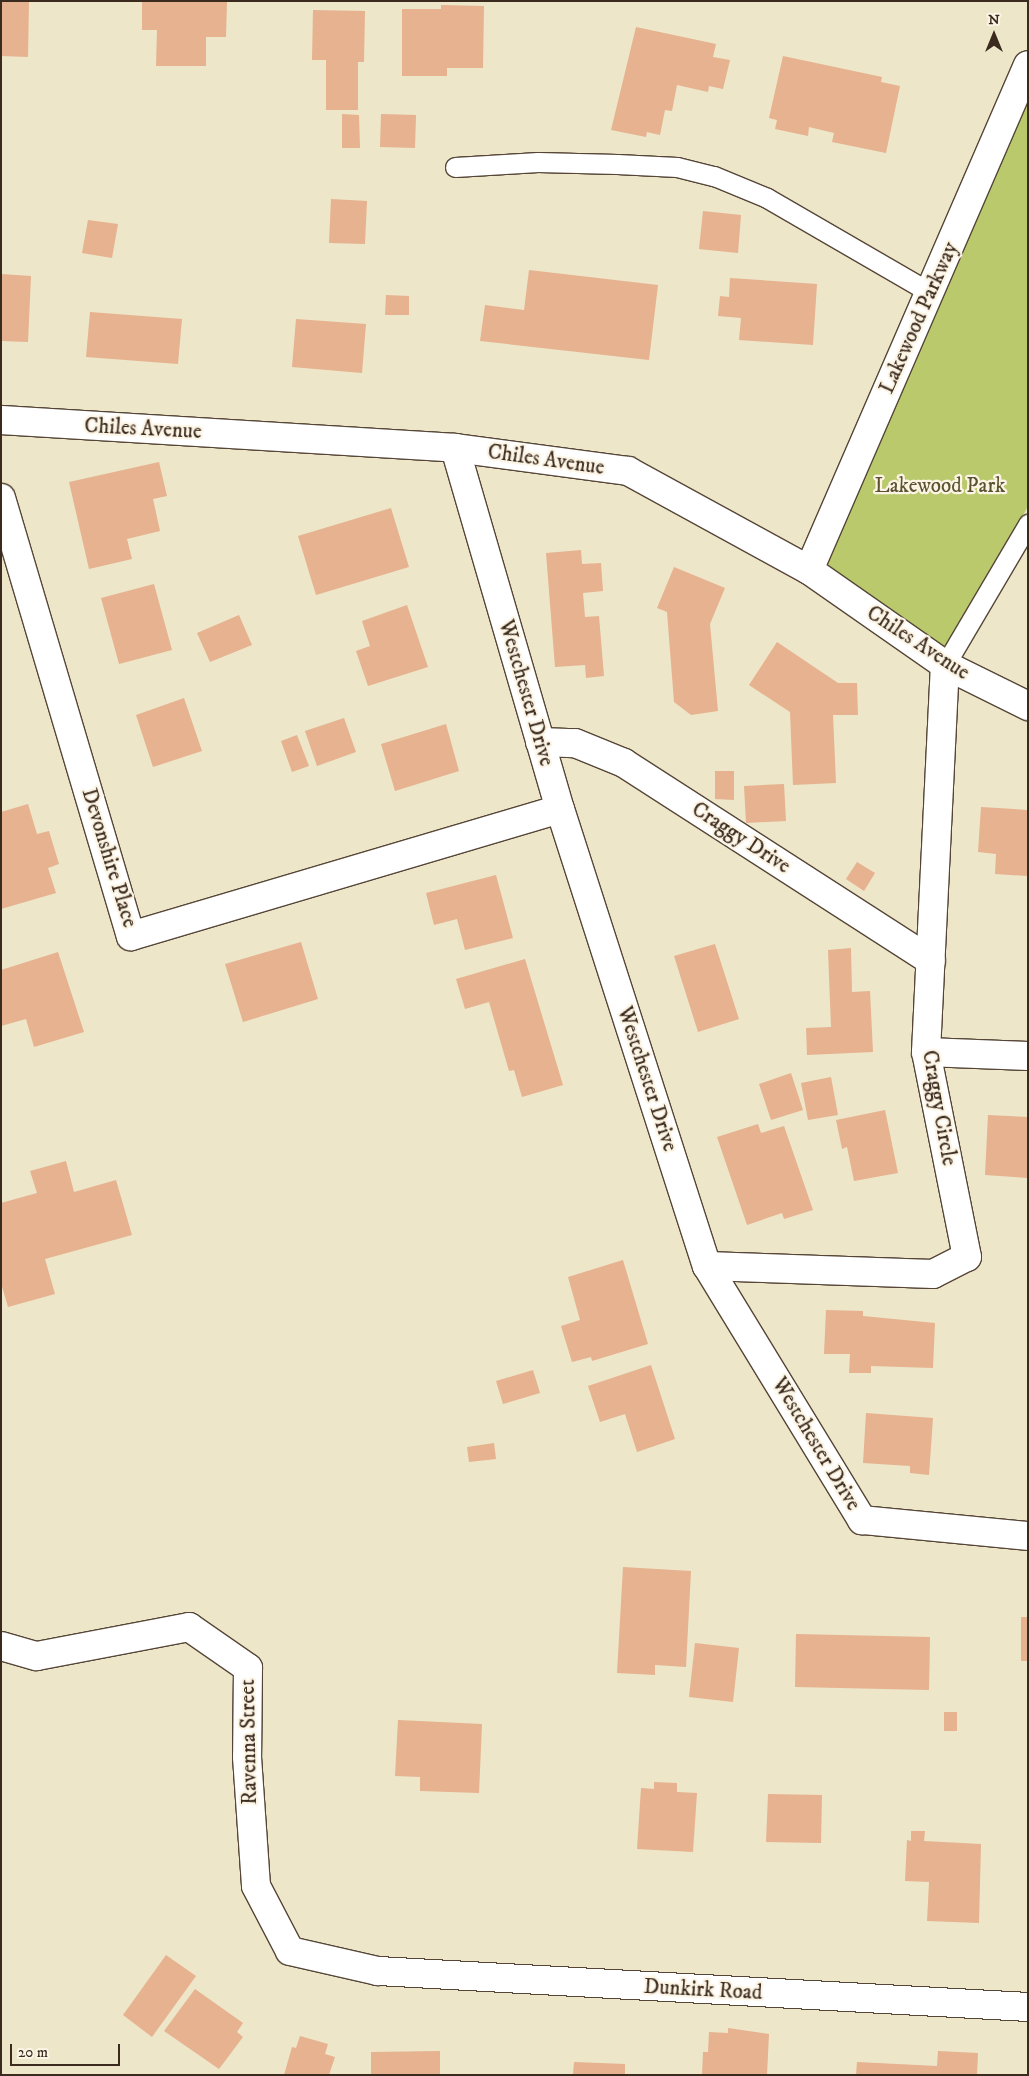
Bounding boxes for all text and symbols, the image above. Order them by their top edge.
north arrow [969,10,1019,60]
text: N [988,11,1000,29]
street label: Lakewood Parkway [874,238,964,398]
street label: Chiles Avenue [84,413,202,445]
street label: Chiles Avenue [486,439,606,481]
park label: Lakewood Park [874,473,1006,499]
street label: Chiles Avenue [862,600,974,686]
street label: Westchester Drive [493,617,559,769]
street label: Devonshire Place [76,785,142,931]
street label: Craggy Drive [687,797,795,879]
street label: Westchester Drive [612,1003,682,1155]
street label: Craggy Circle [916,1048,962,1168]
street label: Westchester Drive [766,1373,866,1515]
street label: Ravenna Street [235,1679,263,1805]
street label: Dunkirk Road [643,1974,763,2006]
scale bar [12,2034,122,2066]
text: 20 m [18,2043,48,2062]

